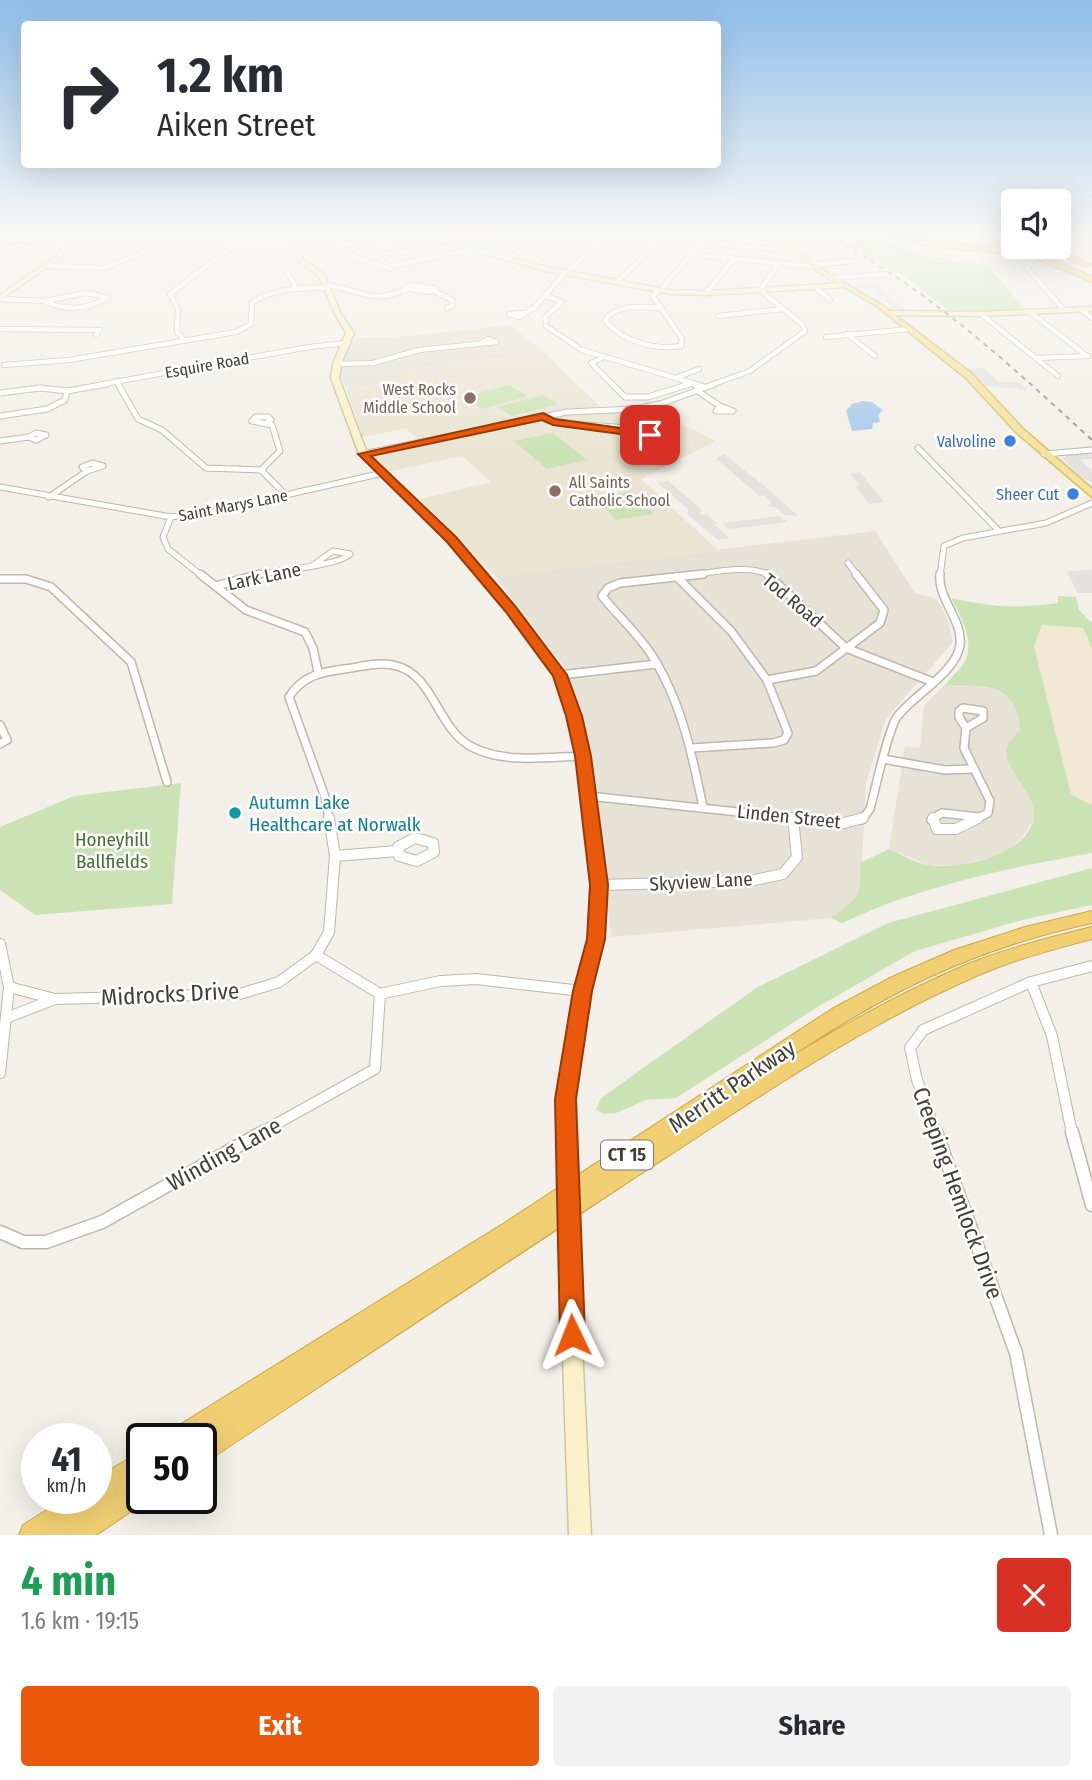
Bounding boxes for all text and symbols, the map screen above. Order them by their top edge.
text: 1.2 km [157,46,284,105]
icon: right [42,49,133,140]
text: Aiken Street [157,106,315,144]
map controls [1001,189,1071,259]
button: sound [1001,189,1071,259]
street label: Esquire Road [163,349,251,382]
place label: West Rocks Middle School [363,380,456,417]
marker: West Rocks Middle School [462,390,478,406]
pin [620,405,680,465]
icon: arrive [631,416,669,454]
place label: Valvoline [937,432,996,451]
marker: Valvoline [1002,433,1018,449]
place label: All Saints Catholic School [569,473,670,510]
marker: All Saints Catholic School [547,483,563,499]
place label: Sheer Cut [996,485,1060,504]
street label: Saint Marys Lane [177,486,289,525]
marker: Sheer Cut [1065,486,1081,502]
street label: Lark Lane [225,557,303,595]
street label: Tod Road [758,568,828,632]
place label: Autumn Lake Healthcare at Norwalk [249,791,421,836]
street label: Linden Street [736,800,843,833]
marker: Autumn Lake Healthcare at Norwalk [227,805,243,821]
park label: Honeyhill Ballfields [75,828,149,873]
street label: Skyview Lane [649,867,753,896]
street label: Midrocks Drive [100,976,240,1012]
street label: Merritt Parkway [663,1033,801,1139]
street label: Creeping Hemlock Drive [907,1083,1009,1303]
street label: Winding Lane [162,1111,286,1197]
road number: CT 15 [601,1140,653,1170]
position arrow [535,1298,609,1372]
speed limit sign: 50 [126,1423,217,1514]
text: 41 [51,1438,82,1480]
text: km/h [46,1475,87,1497]
text: 4 min [21,1556,116,1606]
button: close [997,1558,1071,1632]
text: 1.6 km · 19:15 [21,1607,139,1635]
button: Exit [21,1686,539,1766]
button: Share [553,1686,1071,1766]

